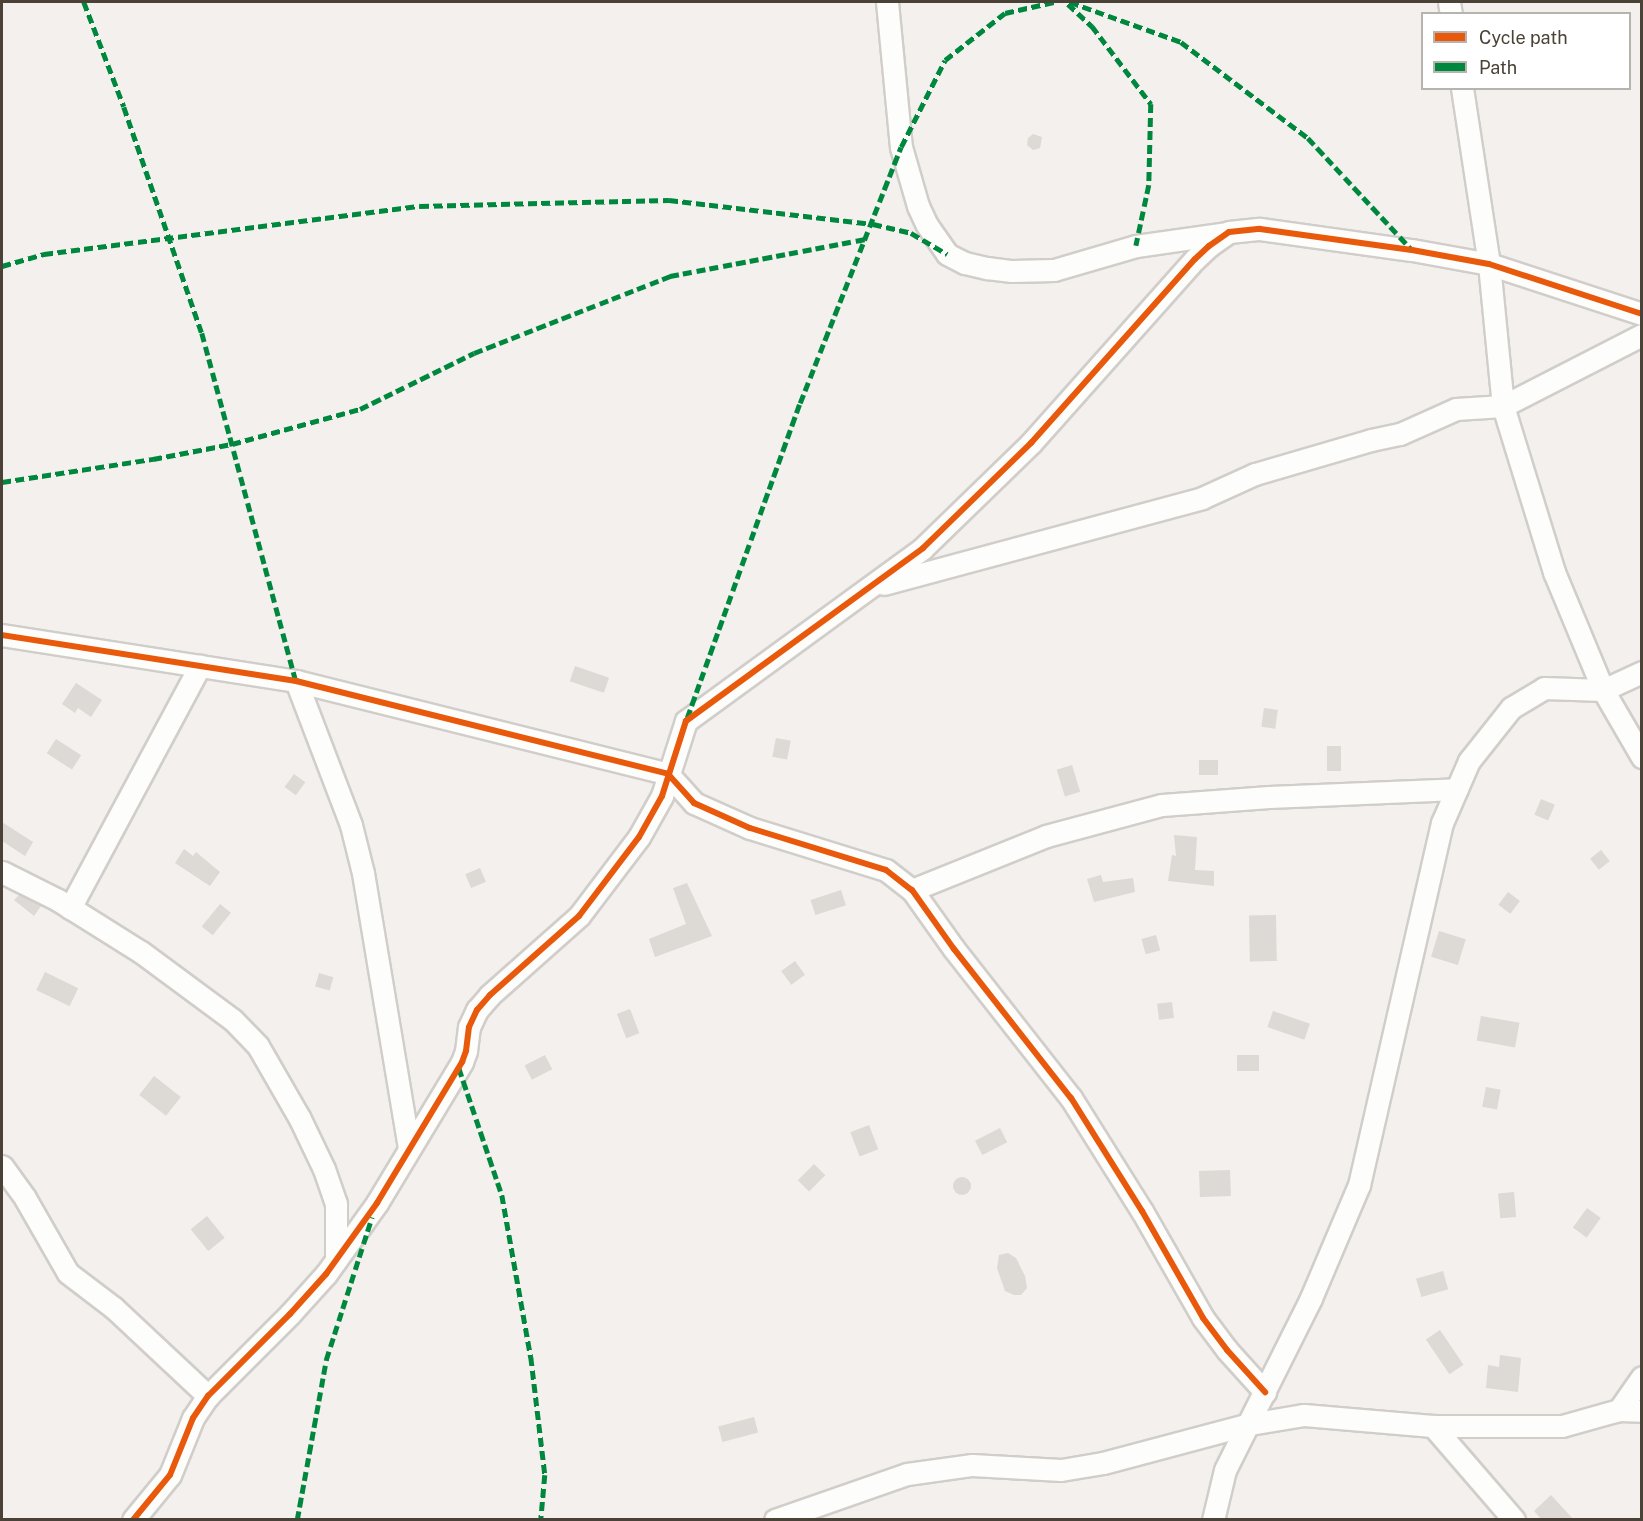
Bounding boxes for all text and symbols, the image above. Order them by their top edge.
legend [1421,12,1631,90]
text: Cycle path [1479,27,1568,48]
text: Path [1479,57,1517,78]

